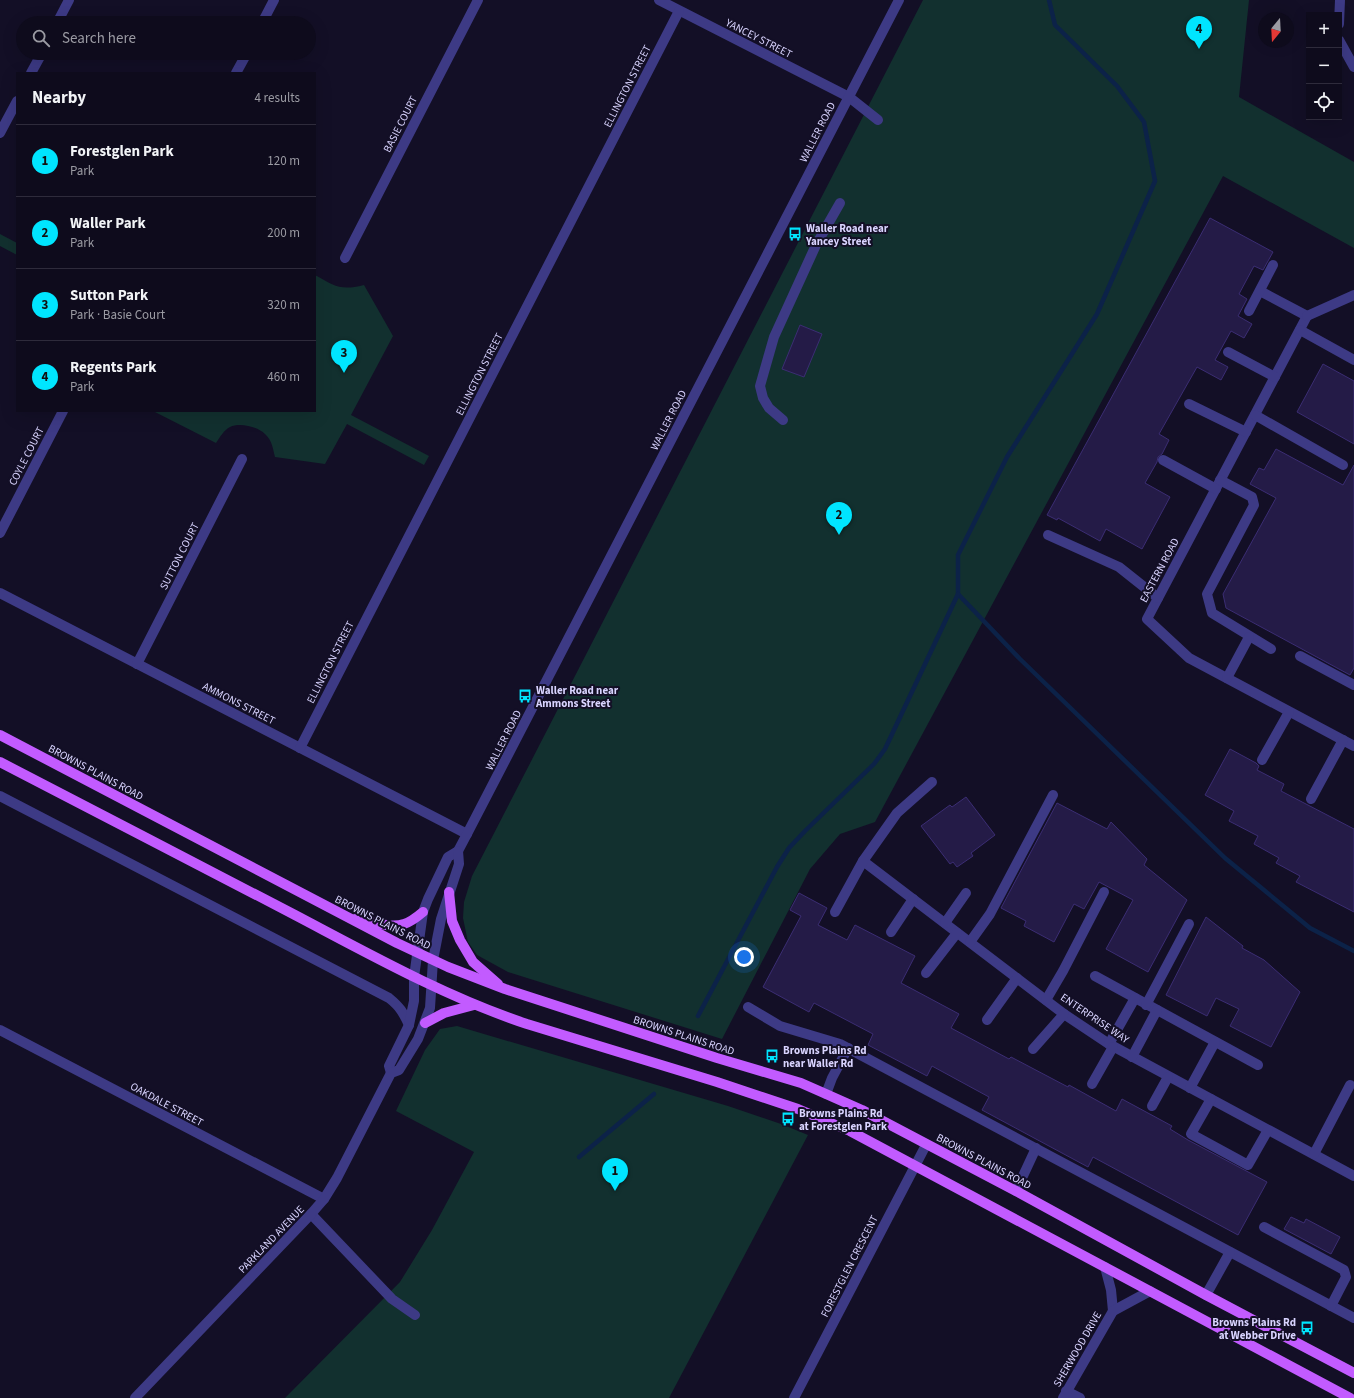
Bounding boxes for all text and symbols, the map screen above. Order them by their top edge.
north arrow [1258,12,1294,48]
map controls [1306,12,1342,120]
button: + [1306,12,1342,48]
street label: YANCEY STREET [722,15,795,62]
search box [16,16,316,60]
pin: 4 [1186,16,1212,49]
icon: search [30,27,52,49]
text: Search here [62,28,136,49]
street label: ELLINGTON STREET [600,42,655,130]
button: − [1306,48,1342,84]
button: locate [1306,84,1342,120]
text: Nearby [32,86,86,110]
text: 4 results [255,89,300,107]
street label: BASIE COURT [380,93,421,155]
street label: WALLER ROAD [796,99,839,165]
text: Forestglen Park [70,141,174,162]
text: 1 [42,152,48,170]
text: 120 m [267,152,300,170]
text: Park [70,162,94,180]
text: Waller Park [70,213,146,234]
place label: Waller Road near Yancey Street [805,221,889,249]
text: 2 [42,224,48,242]
text: 200 m [267,224,300,242]
bus stop icon: Waller Road near Yancey Street [787,226,803,242]
text: Park [70,234,94,252]
text: Sutton Park [70,285,148,306]
text: 3 [42,296,48,314]
text: 320 m [267,296,300,314]
text: Park · Basie Court [70,306,165,324]
street label: ELLINGTON STREET [452,330,507,418]
pin: 3 [331,340,357,373]
text: Regents Park [70,357,157,378]
text: 4 [42,368,48,386]
text: 460 m [267,368,300,386]
text: Park [70,378,94,396]
street label: WALLER ROAD [647,387,690,453]
street label: COYLE COURT [5,424,48,488]
pin: 2 [826,502,852,535]
street label: SUTTON COURT [156,520,203,592]
street label: EASTERN ROAD [1136,535,1183,605]
street label: ELLINGTON STREET [303,618,358,706]
street label: AMMONS STREET [200,679,278,728]
place label: Waller Road near Ammons Street [535,683,619,711]
bus stop icon: Waller Road near Ammons Street [517,688,533,704]
street label: WALLER ROAD [482,707,525,773]
street label: BROWNS PLAINS ROAD [46,741,146,804]
street label: BROWNS PLAINS ROAD [332,892,433,953]
your location [734,947,754,967]
street label: ENTERPRISE WAY [1057,990,1133,1047]
street label: BROWNS PLAINS ROAD [631,1012,737,1059]
place label: Browns Plains Rd near Waller Rd [783,1043,867,1071]
bus stop icon: Browns Plains Rd near Waller Rd [764,1048,780,1064]
street label: OAKDALE STREET [128,1079,206,1130]
place label: Browns Plains Rd at Forestglen Park [799,1106,887,1134]
bus stop icon: Browns Plains Rd at Forestglen Park [780,1111,796,1127]
street label: BROWNS PLAINS ROAD [934,1130,1034,1193]
pin: 1 [602,1158,628,1191]
street label: PARKLAND AVENUE [235,1202,308,1277]
street label: FORESTGLEN CRESCENT [817,1213,882,1320]
street label: SHERWOOD DRIVE [1050,1309,1105,1390]
place label: Browns Plains Rd at Webber Drive [1212,1315,1296,1343]
bus stop icon: Browns Plains Rd at Webber Drive [1299,1320,1315,1336]

